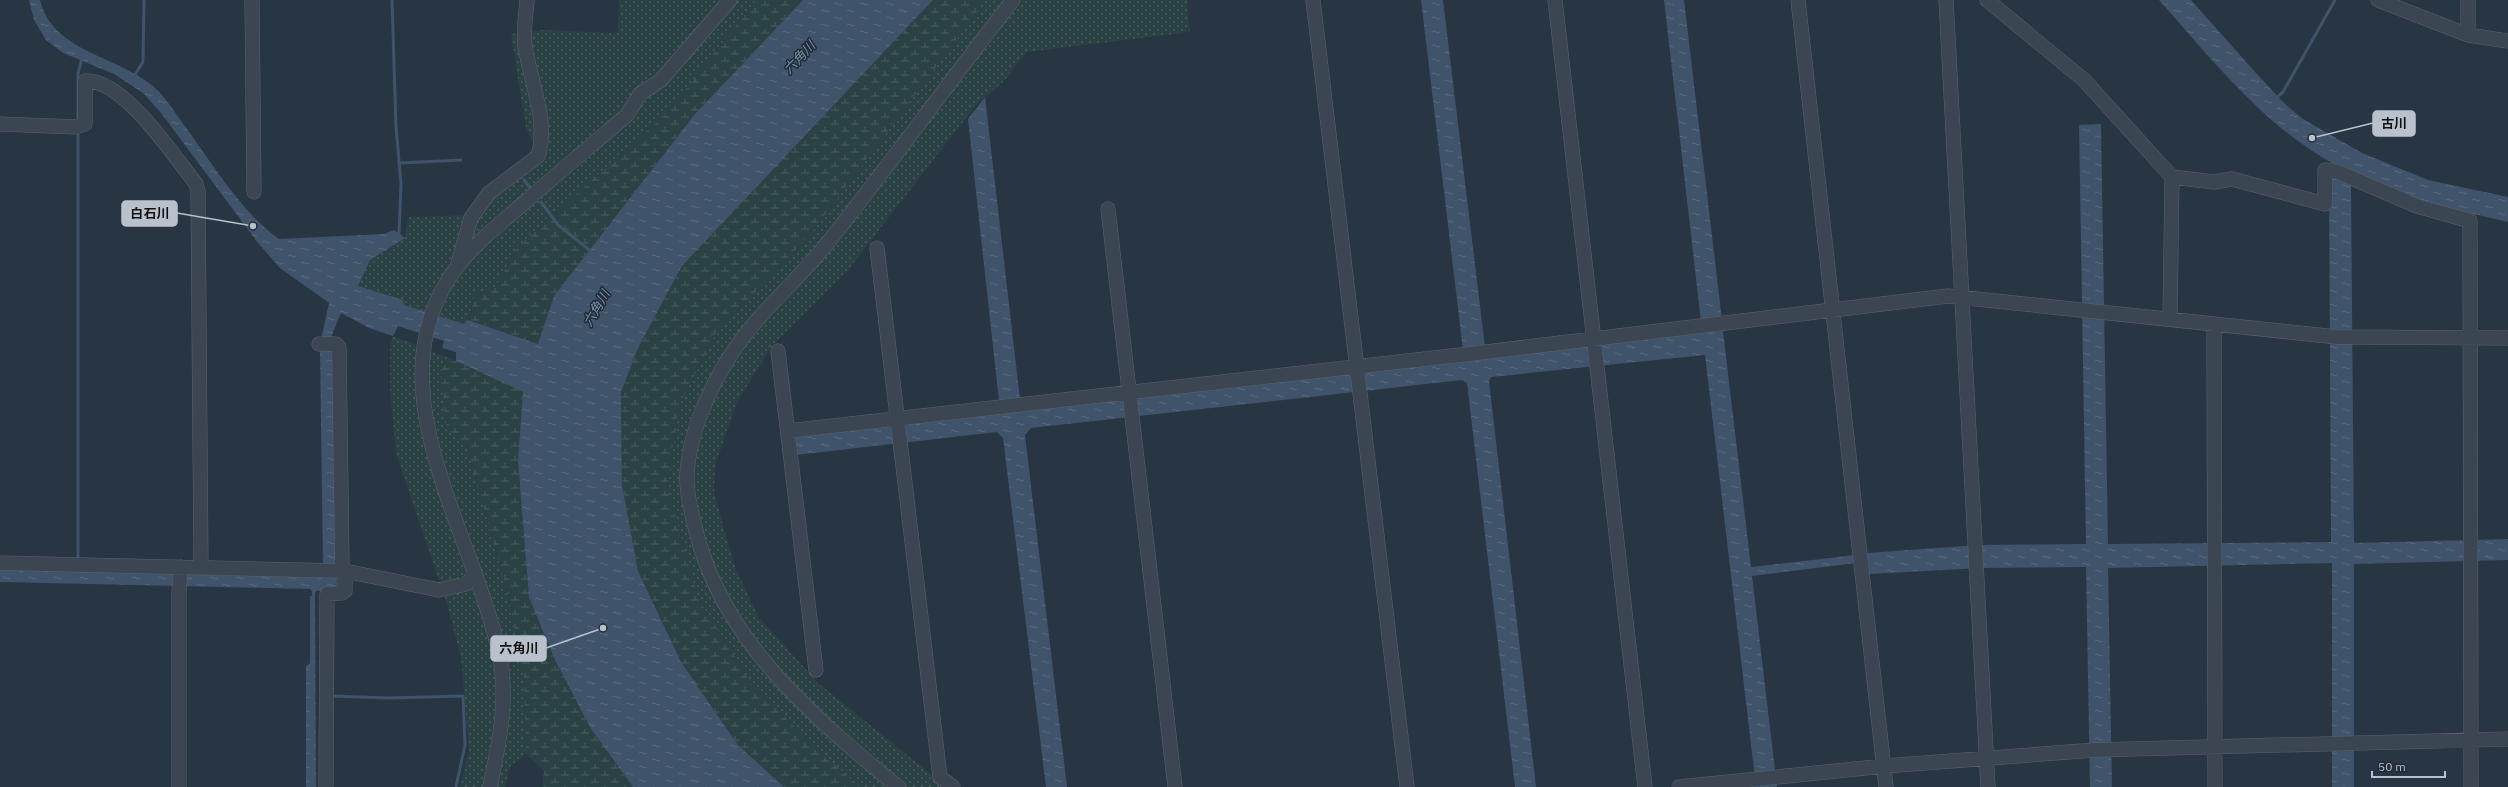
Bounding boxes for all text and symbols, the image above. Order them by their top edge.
water label: 六角川 [780,36,820,77]
callout: 古川 [2373,111,2415,136]
text: 古川 [2381,115,2407,132]
callout: 白石川 [122,201,177,226]
text: 白石川 [130,205,170,222]
water label: 六角川 [579,285,615,329]
callout: 六角川 [491,636,546,661]
text: 六角川 [499,640,539,657]
scale bar [2372,753,2445,779]
text: 50 m [2378,759,2406,774]

